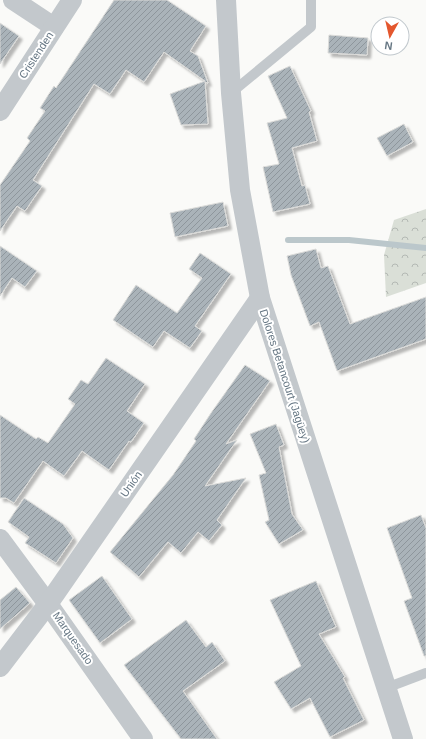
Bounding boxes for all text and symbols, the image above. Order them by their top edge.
north arrow [370,16,410,56]
street label: Cristenden [16,29,56,81]
text: N [384,39,393,52]
street label: Dolores Betancourt (Jagüey) [258,308,312,444]
street label: Unión [118,469,144,499]
street label: Marquesado [51,610,95,666]

